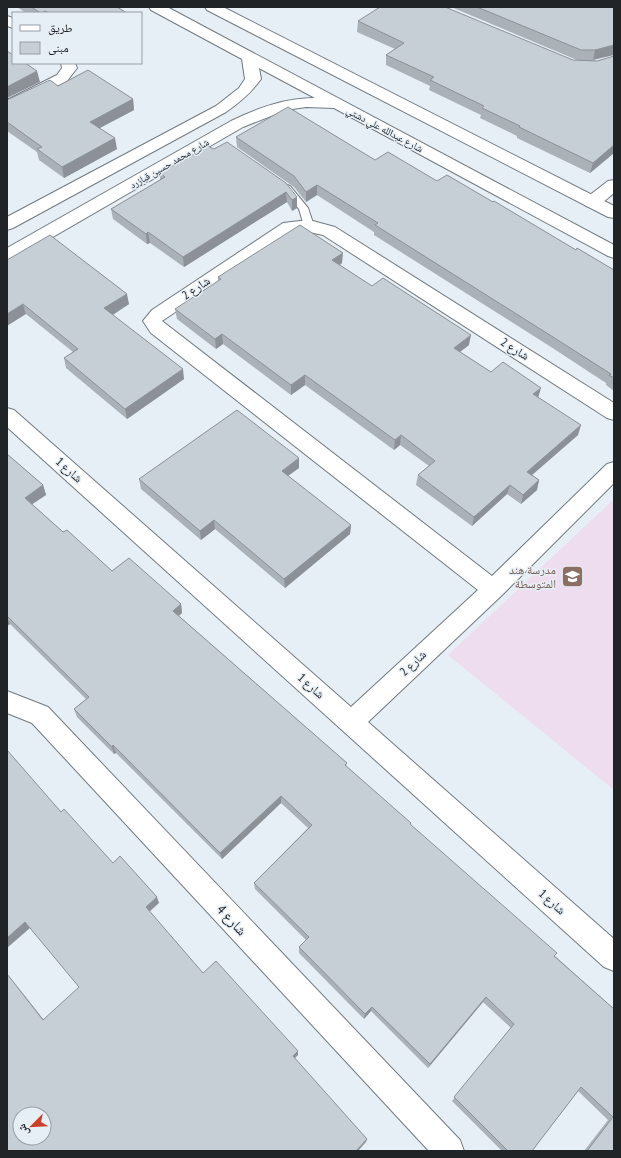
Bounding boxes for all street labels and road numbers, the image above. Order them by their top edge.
street label: شارع عبدالله علي دشتي [343,104,426,157]
street label: شارع محمد حسين قبازرد [127,135,212,191]
street label: شارع 2 [179,273,213,303]
street label: شارع 2 [498,334,532,364]
street label: شارع 1 [52,454,86,486]
street label: شارع 2 [396,647,430,679]
street label: شارع 1 [294,670,328,702]
street label: شارع 1 [535,886,569,918]
street label: شارع 4 [212,901,251,940]

